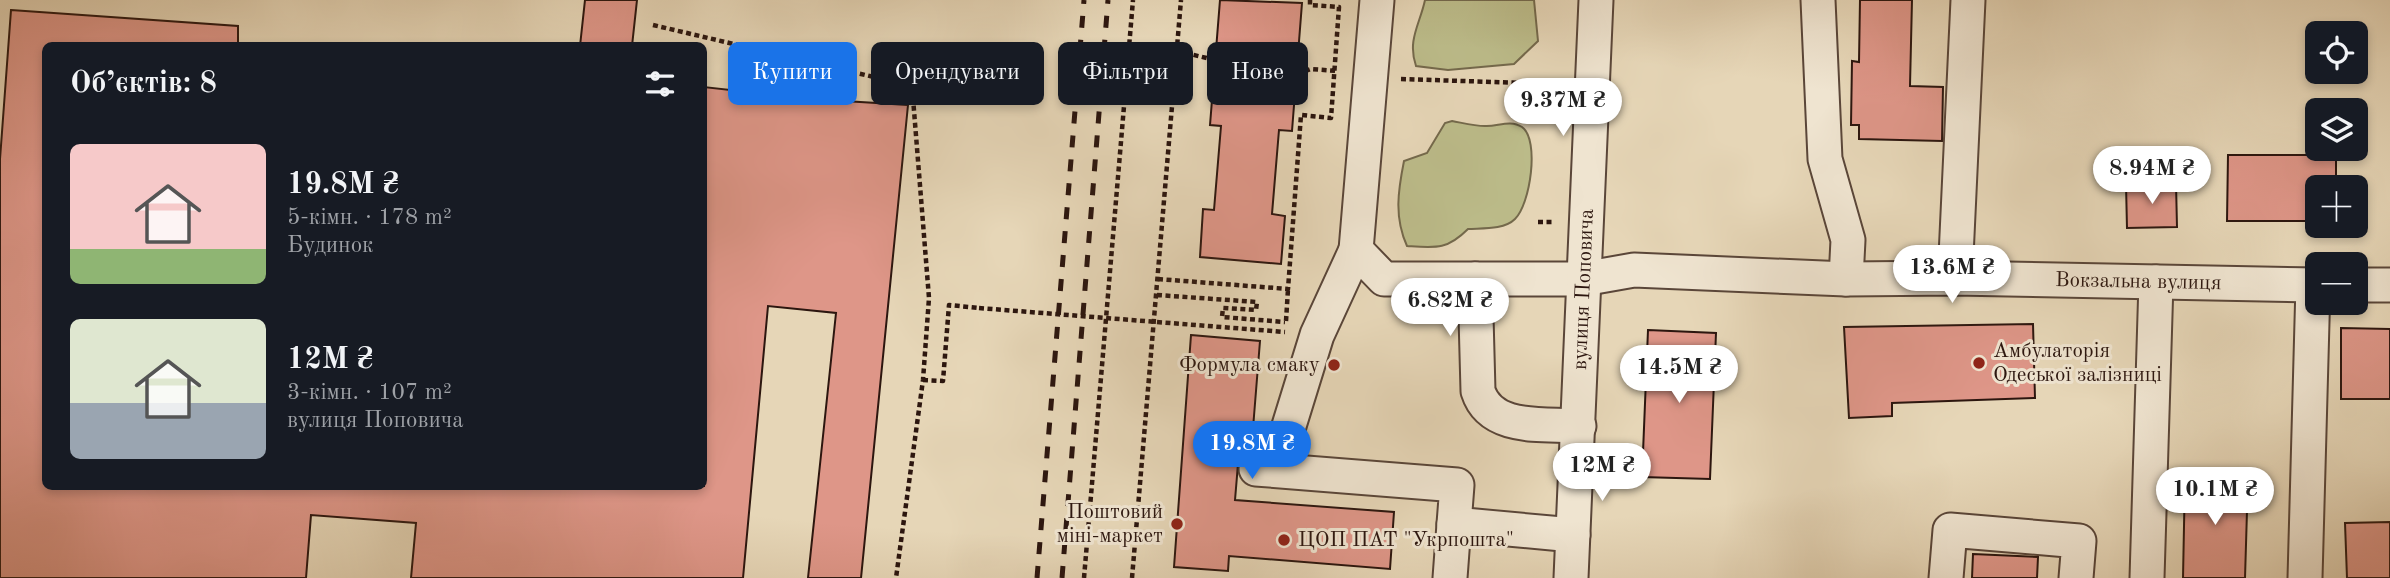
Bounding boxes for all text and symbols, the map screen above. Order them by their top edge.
map controls [2305,21,2368,315]
button: locate [2305,21,2368,84]
chip: Купити [728,42,857,105]
chip: Орендувати [871,42,1044,105]
chip: Фільтри [1058,42,1193,105]
chip: Нове [1207,42,1308,105]
icon: filters [641,65,679,103]
text: Об’єктів: 8 [70,69,217,99]
pin: 9.37M ₴ [1498,78,1628,138]
text: 9.37M ₴ [1520,89,1606,112]
button: layers [2305,98,2368,161]
pin: 8.94M ₴ [2087,146,2217,206]
text: 8.94M ₴ [2109,157,2195,180]
text: 19.8M ₴ [287,170,399,200]
icon: home [126,172,210,256]
button: + [2305,175,2368,238]
text: 5-кімн. · 178 m² [287,206,452,229]
street label: вулиця Поповича [1570,208,1597,370]
text: Будинок [287,234,374,257]
pin: 13.6M ₴ [1887,246,2017,305]
button: − [2305,252,2368,315]
text: 13.6M ₴ [1909,256,1995,279]
street label: Вокзальна вулиця [2055,269,2222,294]
pin: 6.82M ₴ [1385,278,1515,338]
text: 6.82M ₴ [1407,289,1493,312]
place label: Амбулаторія Одеської залізниці [1993,341,2162,386]
text: 12M ₴ [287,345,373,375]
pin: 14.5M ₴ [1614,346,1744,405]
icon: home [126,347,210,431]
place label: Формула смаку [1179,355,1320,376]
marker: Амбулаторія Одеської залізниці [1971,355,1987,371]
text: 14.5M ₴ [1636,356,1722,379]
marker: Формула смаку [1326,357,1342,373]
text: 3-кімн. · 107 m² [287,381,452,404]
text: вулиця Поповича [287,409,464,432]
pin: 19.8M ₴ [1187,421,1317,481]
text: 19.8M ₴ [1209,432,1295,455]
pin: 12M ₴ [1553,444,1651,503]
text: 12M ₴ [1569,454,1635,477]
pin: 10.1M ₴ [2150,468,2280,527]
text: 10.1M ₴ [2172,478,2258,501]
place label: Поштовий міні-маркет [1057,502,1163,547]
marker: Поштовий міні-маркет [1169,516,1185,532]
place label: ЦОП ПАТ "Укрпошта" [1298,530,1514,551]
marker: ЦОП ПАТ "Укрпошта" [1276,532,1292,548]

